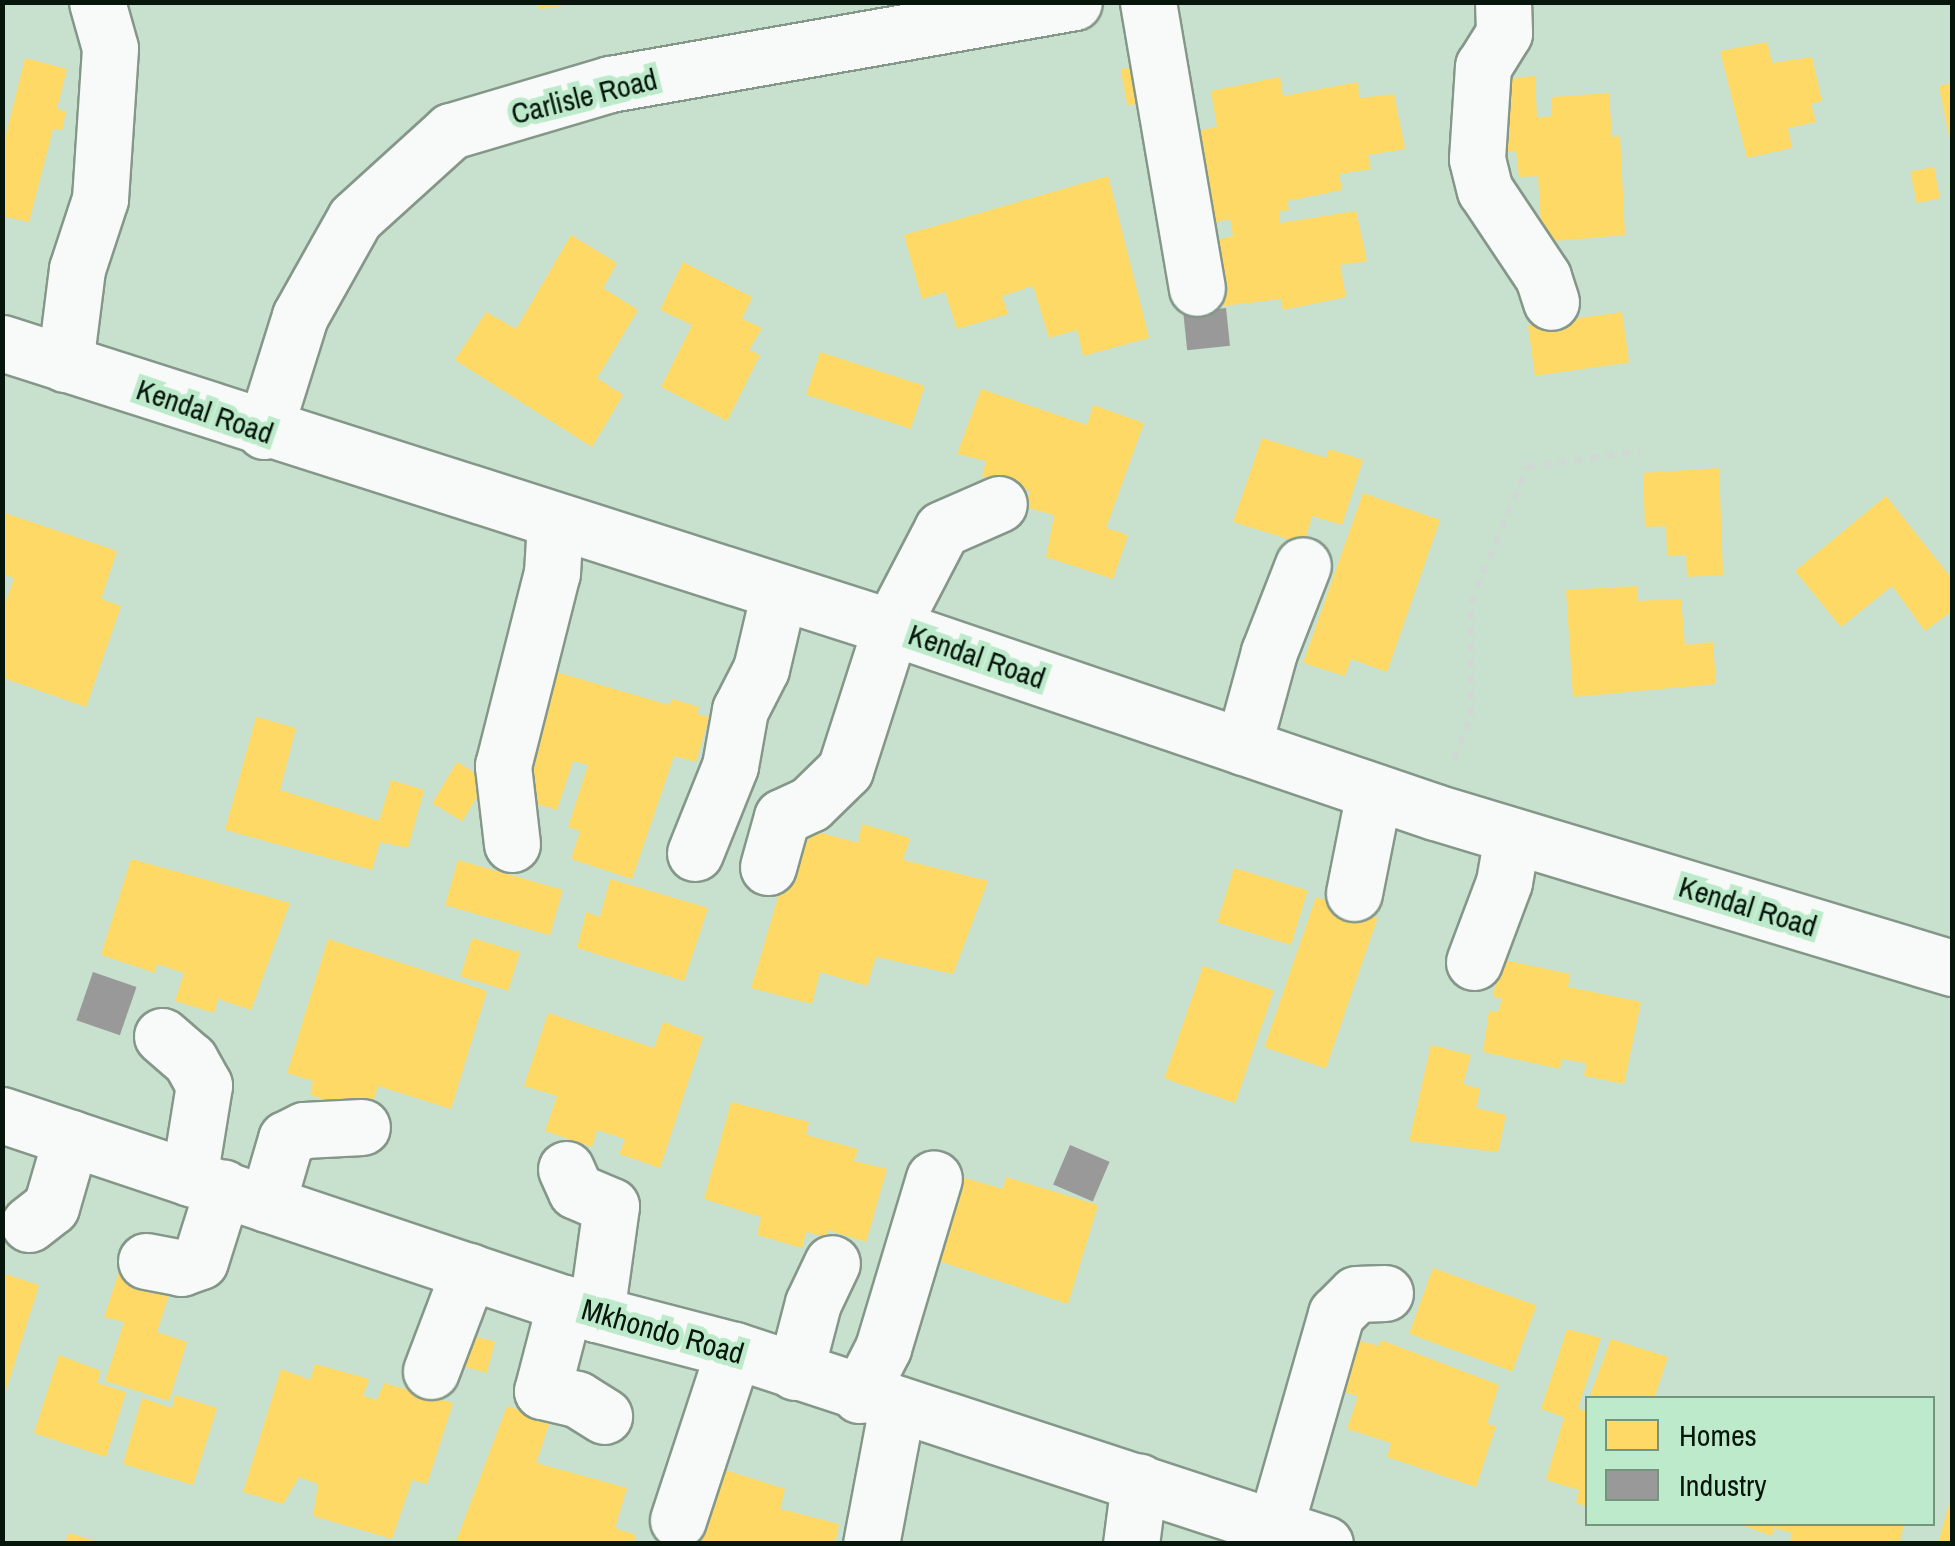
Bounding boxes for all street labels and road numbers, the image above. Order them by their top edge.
street label: Carlisle Road [507,61,661,131]
street label: Kendal Road [132,371,278,451]
street label: Kendal Road [904,616,1050,696]
street label: Kendal Road [1675,868,1821,944]
street label: Mkhondo Road [578,1291,748,1371]

